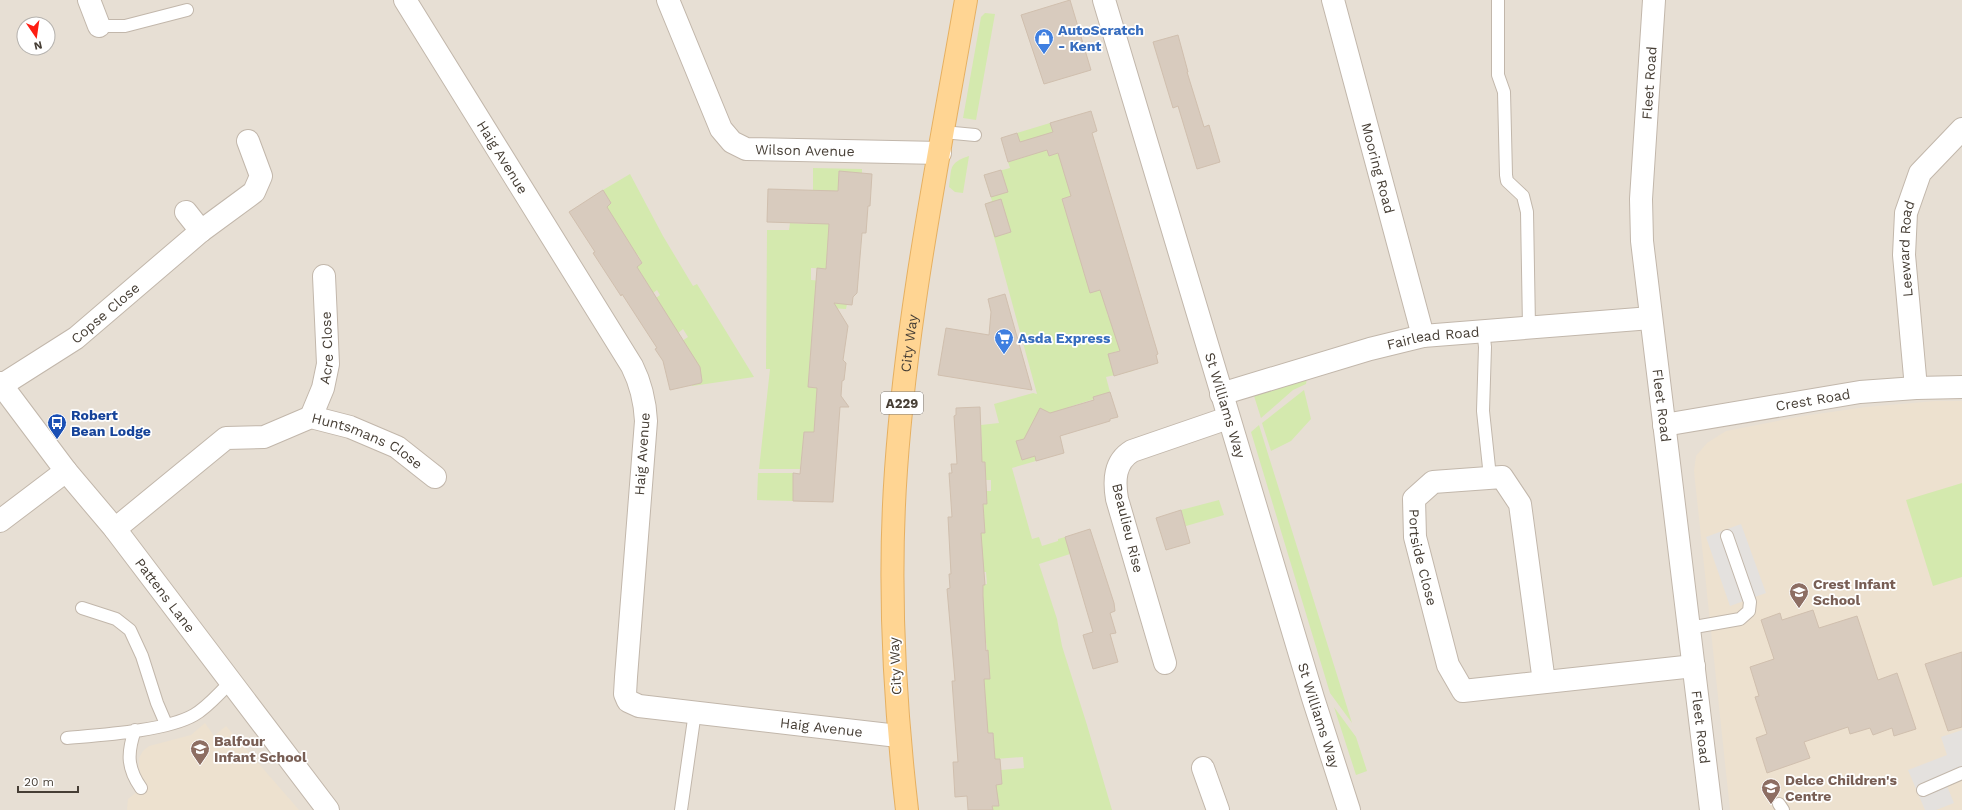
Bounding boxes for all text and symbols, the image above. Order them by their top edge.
north arrow [16,16,56,56]
place label: AutoScratch - Kent [1058,22,1144,54]
shop icon: AutoScratch - Kent [1033,27,1055,55]
text: N [33,38,44,53]
street label: Fleet Road [1638,46,1660,120]
street label: Haig Avenue [474,118,531,197]
street label: Mooring Road [1358,121,1398,215]
street label: Wilson Avenue [755,141,855,159]
street label: Leeward Road [1896,198,1918,298]
street label: Copse Close [68,279,143,347]
street label: Acre Close [316,311,336,386]
street label: City Way [897,313,921,373]
street label: Fairlead Road [1385,324,1480,353]
supermarket icon: Asda Express [993,327,1015,355]
place label: Asda Express [1018,330,1111,346]
street label: St Williams Way [1202,350,1249,461]
street label: Fleet Road [1650,368,1674,443]
street label: Crest Road [1774,386,1851,414]
road number: A229 [881,392,923,414]
place label: Robert Bean Lodge [71,407,151,439]
street label: Huntsmans Close [310,410,426,472]
bus stop icon: Robert Bean Lodge [46,412,68,440]
street label: Haig Avenue [631,412,653,496]
street label: Beaulieu Rise [1109,482,1147,574]
street label: Portside Close [1406,509,1440,607]
street label: Pattens Lane [132,555,198,636]
place label: Crest Infant School [1813,576,1896,608]
school or university icon: Crest Infant School [1788,581,1810,609]
street label: City Way [885,636,905,695]
street label: St Williams Way [1295,661,1343,771]
street label: Fleet Road [1689,689,1713,765]
street label: Haig Avenue [779,714,864,740]
place label: Balfour Infant School [214,733,307,765]
school or university icon: Balfour Infant School [189,738,211,766]
scale bar [18,768,78,794]
place label: Delce Children's Centre [1785,772,1897,804]
text: 20 m [24,775,54,789]
school or university icon: Delce Children's Centre [1760,777,1782,805]

